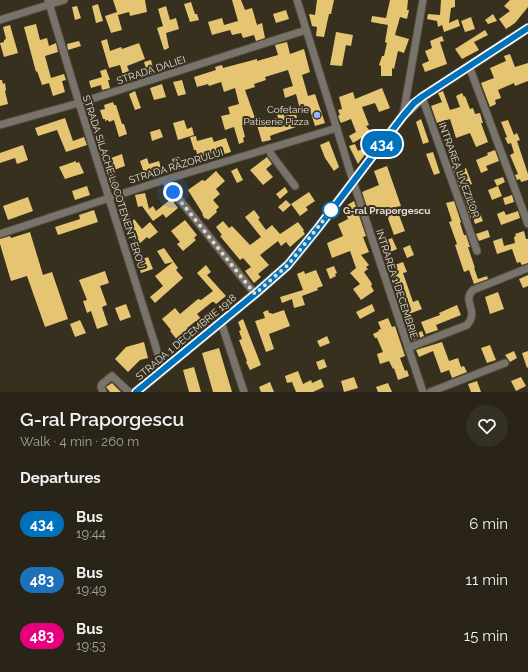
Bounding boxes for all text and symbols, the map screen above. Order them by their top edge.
street label: STRADA DALIEI [115,54,187,86]
street label: STRADA SILACHE LOCOTENENT EROU [81,94,147,270]
place label: Cofetarie Patiserie Pizza [243,104,309,127]
marker: Cofetarie Patiserie Pizza [312,110,322,120]
street label: INTRAREA LIVEZILOR [437,121,482,220]
line badge: 434 [359,131,405,157]
text: 434 [370,136,394,152]
street label: STRADA RĂZORULUI [128,146,224,186]
your location [163,182,183,202]
marker: G-ral Praporgescu [322,201,340,219]
place label: G-ral Praporgescu [343,205,430,216]
street label: INTRAREA 1 DECEMBRIE [374,228,420,340]
street label: STRADA 1 DECEMBRIE 1918 [134,292,238,382]
button: heart [466,405,508,447]
text: G-ral Praporgescu [20,408,184,430]
text: Walk · 4 min · 260 m [20,434,139,449]
text: Departures [20,469,101,487]
text: Bus [76,508,103,526]
text: 6 min [469,515,508,533]
text: 434 [30,516,54,532]
text: 19:44 [76,526,106,541]
text: Bus [76,564,103,582]
text: 11 min [466,571,508,589]
text: 483 [30,572,54,588]
text: 19:49 [76,582,106,597]
text: Bus [76,620,103,638]
text: 15 min [464,627,508,645]
text: 483 [30,628,54,644]
text: 19:53 [76,638,106,653]

